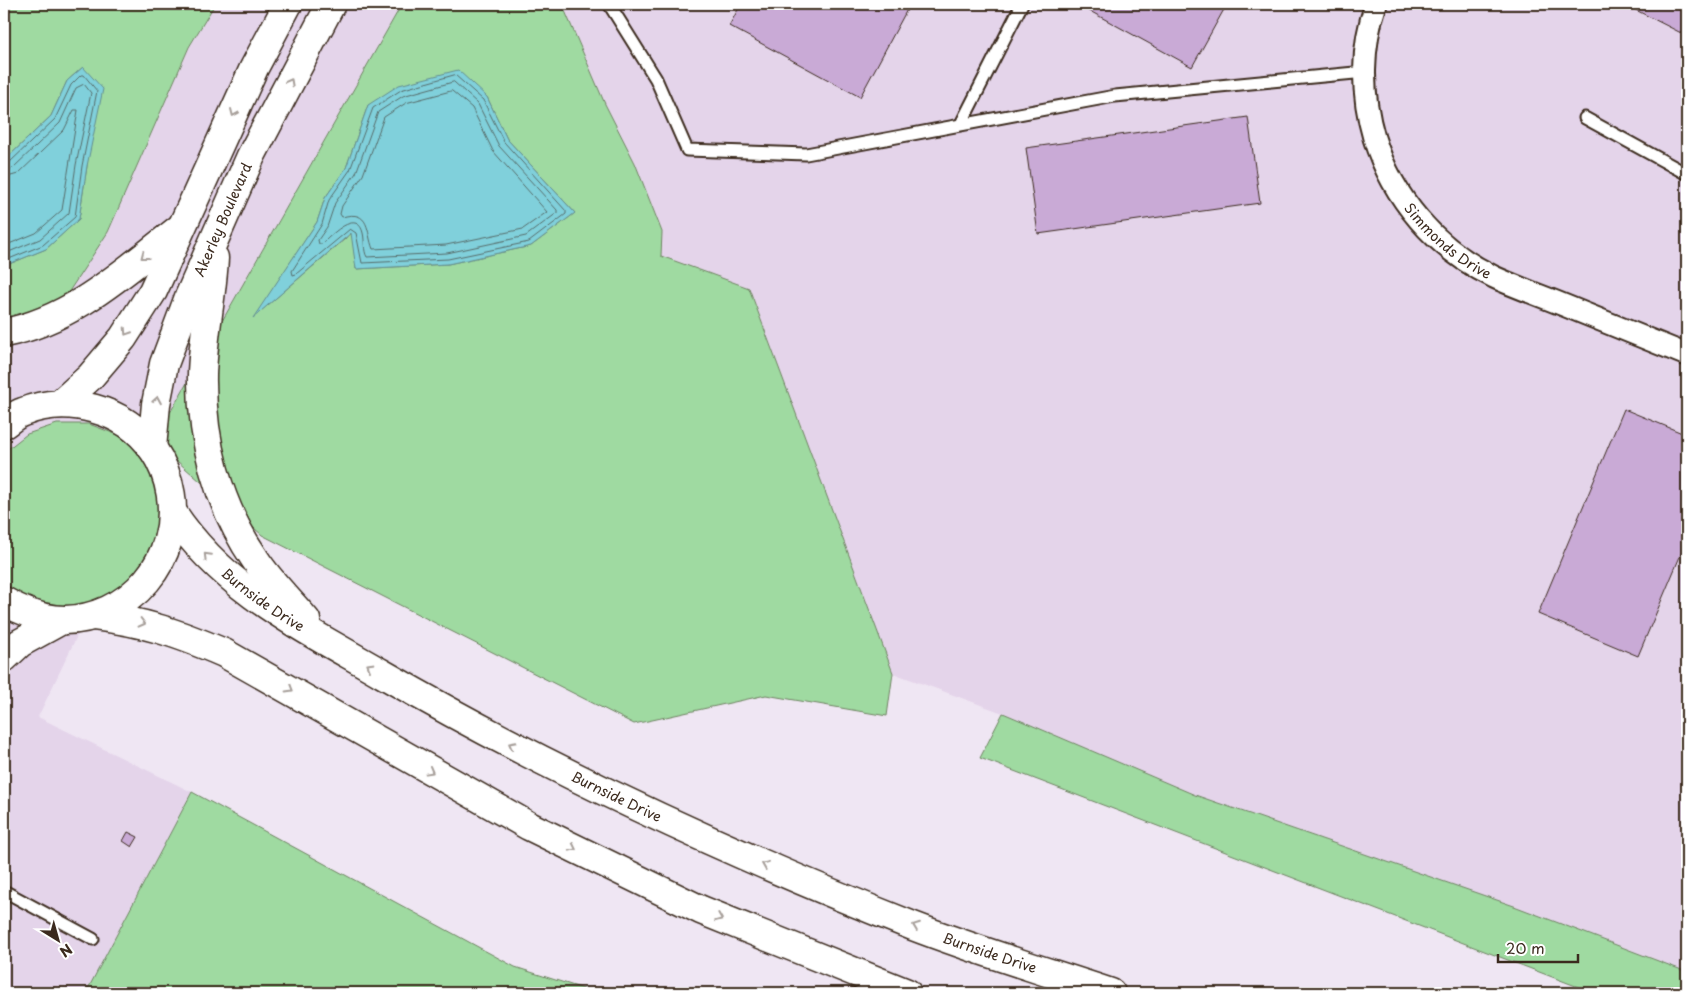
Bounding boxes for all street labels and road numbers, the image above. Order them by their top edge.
street label: Akerley Boulevard [188,159,257,280]
street label: Simmonds Drive [1400,198,1495,284]
street label: Burnside Drive [217,563,309,637]
street label: Burnside Drive [568,766,665,827]
street label: Burnside Drive [940,927,1040,978]

